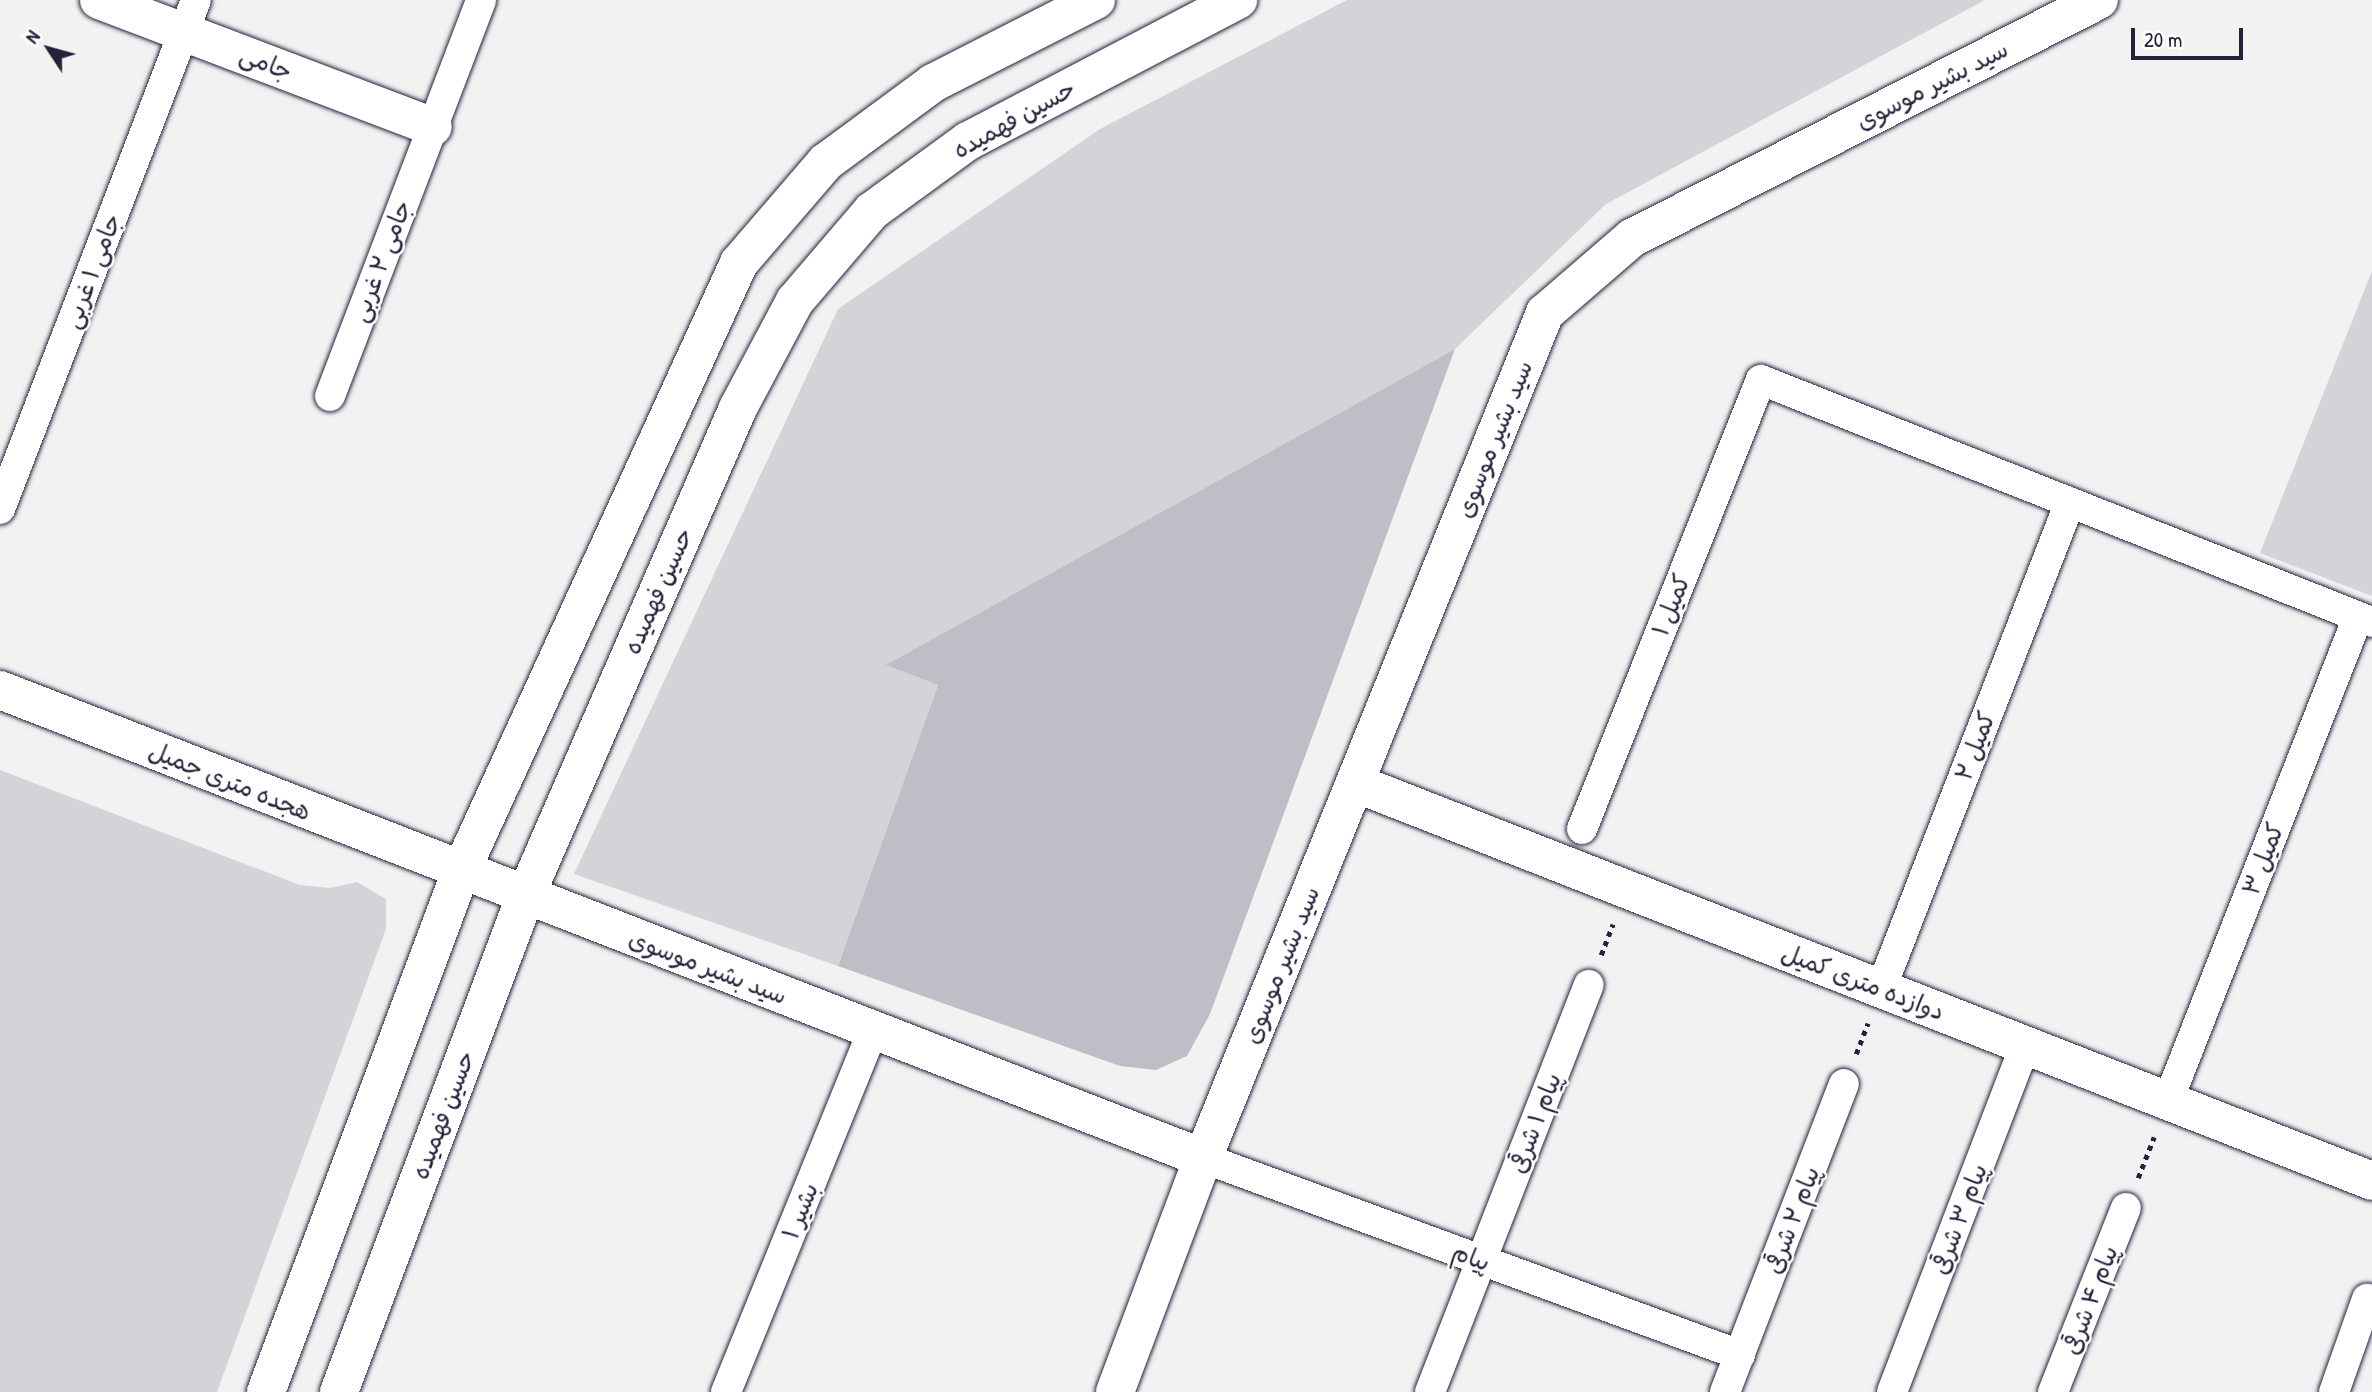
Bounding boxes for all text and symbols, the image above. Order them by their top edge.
north arrow [14,14,84,84]
scale bar [2134,14,2246,58]
text: N [19,25,45,48]
text: 20 m [2144,25,2182,54]
street label: سید بشیر موسوی [1851,34,2013,136]
street label: جامی [236,40,296,86]
street label: حسین فهمیده [948,74,1080,164]
street label: جامی ۲ غربی [345,196,417,326]
street label: جامی ۱ غربی [57,210,127,332]
street label: سید بشیر موسوی [1449,356,1539,522]
street label: حسین فهمیده [617,523,699,659]
street label: کمیل ۱ [1646,570,1696,640]
street label: کمیل ۲ [1949,707,2001,785]
street label: هجده متری جمیل [145,735,315,827]
street label: کمیل ۳ [2236,819,2290,899]
street label: سید بشیر موسوی [1236,882,1326,1048]
street label: سید بشیر موسوی [625,924,791,1010]
street label: دوازده متری کمیل [1778,938,1948,1026]
street label: حسین فهمیده [405,1047,481,1183]
street label: پیام ۱ شرقی [1503,1069,1567,1177]
street label: پیام ۳ شرقی [1925,1160,1993,1278]
street label: پیام ۲ شرقی [1758,1162,1826,1278]
street label: بشیر ۱ [776,1179,824,1243]
street label: پیام [1448,1237,1494,1277]
street label: پیام ۴ شرقی [2056,1241,2124,1359]

